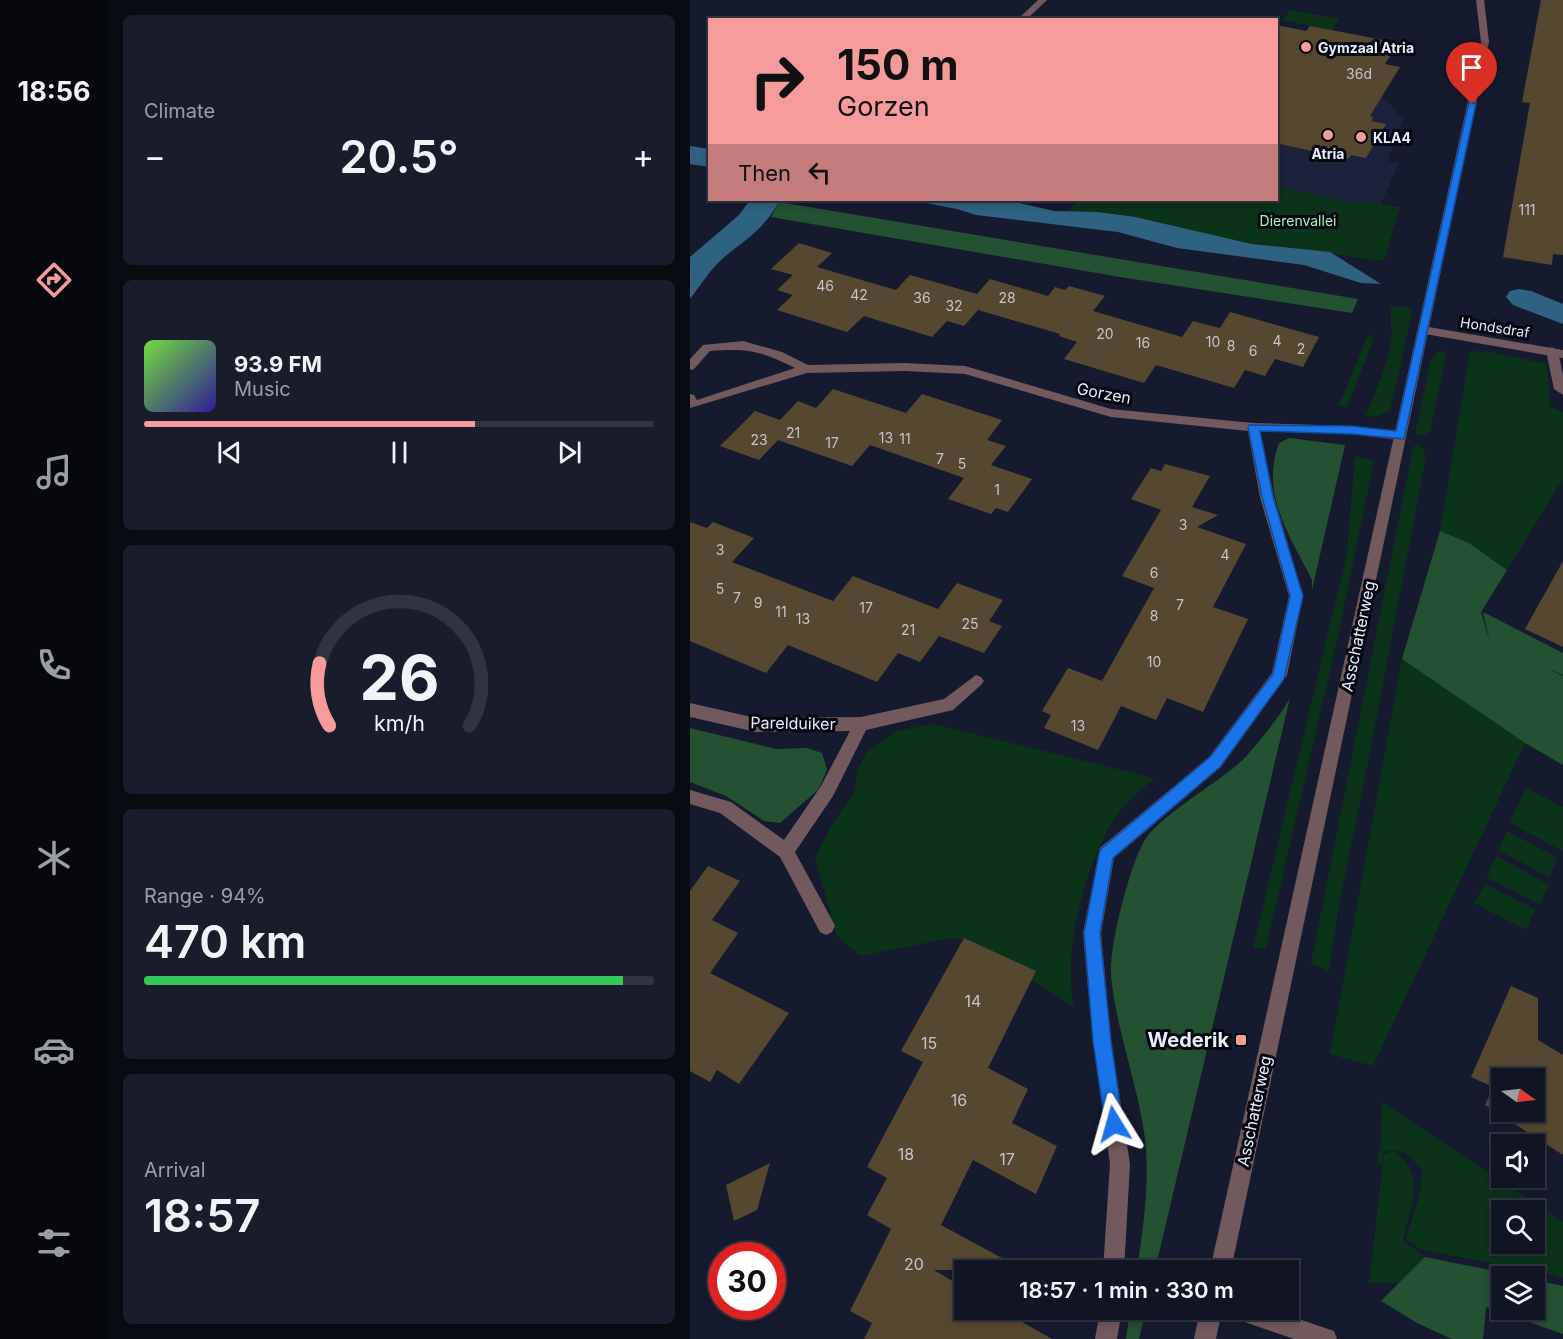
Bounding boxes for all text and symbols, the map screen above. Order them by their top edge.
text: 150 m [837,39,959,90]
place label: Gymzaal Atria [1318,39,1414,56]
marker: Gymzaal Atria [1299,40,1313,54]
icon: right [738,42,816,120]
pin [1446,42,1497,104]
icon: arrive [1455,51,1488,84]
house number: 36d [1346,65,1372,82]
text: 18:56 [17,75,91,108]
text: Gorzen [837,90,930,123]
text: Climate [144,99,215,123]
marker: Atria [1321,128,1335,142]
text: 20.5° [339,129,459,184]
place label: KLA4 [1373,129,1411,146]
marker: KLA4 [1354,130,1368,144]
text: − [144,136,166,176]
text: + [632,136,654,176]
place label: Atria [1312,145,1344,162]
icon: left [803,156,836,189]
text: Then [738,160,791,186]
house number: 111 [1518,201,1536,218]
park label: Dierenvallei [1260,212,1336,229]
icon: directions [33,259,75,301]
house number: 46 [816,277,834,294]
house number: 42 [850,286,868,303]
house number: 36 [913,289,931,306]
house number: 28 [998,289,1016,306]
house number: 32 [945,297,963,314]
street label: Hondsdraf [1459,313,1531,341]
house number: 20 [1096,325,1114,342]
house number: 4 [1272,332,1282,349]
house number: 10 [1206,333,1220,350]
house number: 16 [1136,334,1150,351]
house number: 8 [1227,337,1235,354]
house number: 2 [1297,340,1305,357]
house number: 6 [1249,342,1257,359]
text: 93.9 FM [234,351,322,377]
text: Music [234,377,291,401]
street label: Gorzen [1075,378,1133,408]
house number: 21 [786,424,800,441]
house number: 13 [879,429,893,446]
house number: 11 [899,430,911,447]
house number: 23 [750,431,768,448]
house number: 17 [825,434,839,451]
icon: previous [213,436,246,469]
icon: pause [383,436,416,469]
icon: next [553,436,586,469]
house number: 7 [936,450,944,467]
icon: music [33,451,75,493]
house number: 5 [958,455,966,472]
house number: 1 [994,481,1000,498]
house number: 3 [1179,516,1187,533]
house number: 3 [716,541,724,558]
house number: 4 [1220,546,1230,563]
house number: 6 [1150,564,1158,581]
street label: Asschatterweg [1336,579,1380,693]
house number: 5 [716,580,724,597]
house number: 7 [733,589,741,606]
house number: 9 [754,594,762,611]
house number: 7 [1176,596,1184,613]
house number: 17 [859,599,873,616]
house number: 11 [775,603,787,620]
house number: 8 [1150,607,1158,624]
house number: 13 [796,610,810,627]
house number: 25 [961,615,979,632]
house number: 21 [901,621,915,638]
text: 26 [359,641,439,716]
icon: phone [33,644,75,686]
house number: 10 [1147,653,1161,670]
text: km/h [374,711,424,737]
street label: Parelduiker [750,712,836,734]
house number: 13 [1071,717,1085,734]
icon: climate [33,837,75,879]
text: Range · 94% [144,884,266,908]
text: 470 km [144,914,306,969]
house number: 14 [965,991,981,1011]
place label: Wederik [1147,1028,1229,1052]
icon: car [33,1029,75,1071]
house number: 15 [921,1033,937,1053]
marker: Wederik [1234,1033,1248,1047]
street label: Asschatterweg [1232,1054,1276,1168]
north arrow [1491,1068,1545,1122]
map controls [1491,1068,1545,1320]
house number: 16 [951,1090,967,1110]
position arrow [1082,1092,1146,1156]
button: sound [1491,1134,1545,1188]
house number: 18 [898,1144,914,1164]
house number: 17 [999,1149,1015,1169]
text: Arrival [144,1158,206,1182]
text: 18:57 [144,1188,260,1243]
button: search [1491,1200,1545,1254]
icon: filters [33,1222,75,1264]
speed limit sign: 30 [708,1242,786,1320]
house number: 20 [904,1254,924,1274]
button: layers [1491,1266,1545,1320]
text: 18:57 · 1 min · 330 m [1019,1277,1234,1303]

